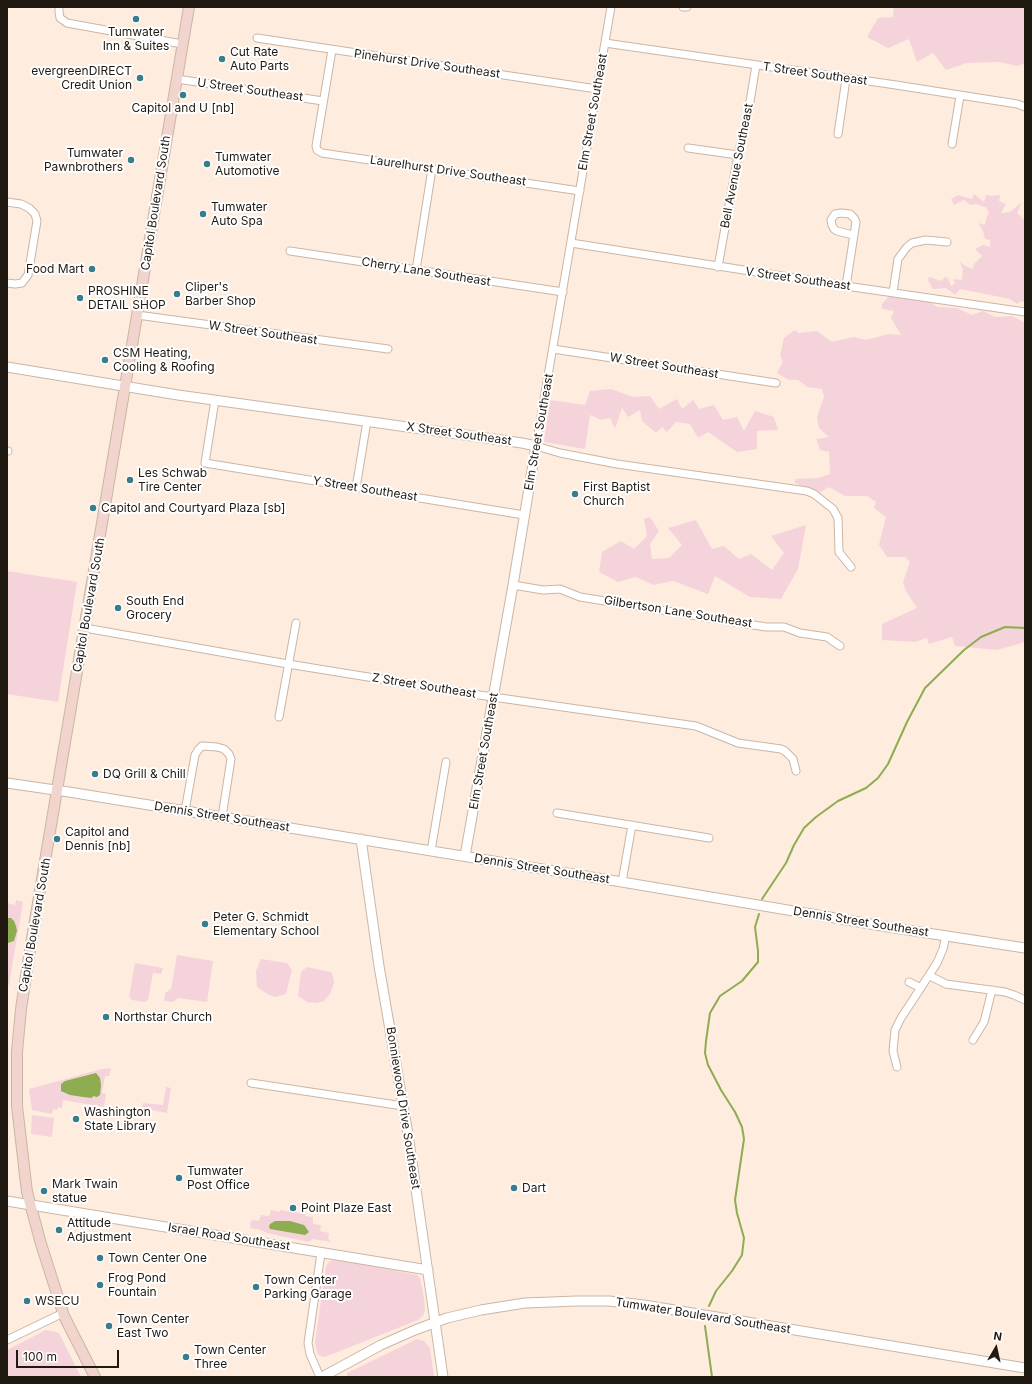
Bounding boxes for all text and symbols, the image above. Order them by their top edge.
marker: Tumwater Inn & Suites [131,14,141,24]
place label: Tumwater Inn & Suites [103,25,169,53]
place label: Cut Rate Auto Parts [230,45,289,73]
street label: Pinehurst Drive Southeast [353,47,501,81]
street label: Elm Street Southeast [576,52,610,172]
marker: Cut Rate Auto Parts [217,54,227,64]
street label: T Street Southeast [762,60,868,88]
place label: evergreenDIRECT Credit Union [31,64,132,92]
marker: evergreenDIRECT Credit Union [135,73,145,83]
street label: U Street Southeast [196,75,304,105]
marker: Capitol and U [nb] [178,90,188,100]
place label: Capitol and U [nb] [132,101,234,115]
street label: Bell Avenue Southeast [718,102,756,230]
street label: Capitol Boulevard South [138,135,174,271]
place label: Tumwater Pawnbrothers [44,146,123,174]
place label: Tumwater Automotive [215,150,279,178]
street label: Laurelhurst Drive Southeast [369,153,527,189]
marker: Tumwater Pawnbrothers [126,155,136,165]
marker: Tumwater Automotive [202,159,212,169]
place label: Tumwater Auto Spa [211,200,267,228]
marker: Tumwater Auto Spa [198,209,208,219]
street label: Cherry Lane Southeast [360,255,492,289]
place label: Food Mart [26,262,84,276]
marker: Food Mart [87,264,97,274]
street label: V Street Southeast [745,264,851,294]
place label: Cliper's Barber Shop [185,280,256,308]
place label: PROSHINE DETAIL SHOP [88,284,166,312]
marker: Cliper's Barber Shop [172,289,182,299]
marker: PROSHINE DETAIL SHOP [75,293,85,303]
street label: W Street Southeast [208,318,318,348]
place label: CSM Heating, Cooling & Roofing [113,346,215,374]
street label: W Street Southeast [609,350,719,382]
marker: CSM Heating, Cooling & Roofing [100,355,110,365]
street label: Elm Street Southeast [522,372,556,492]
street label: X Street Southeast [406,419,512,449]
place label: Les Schwab Tire Center [138,466,207,494]
street label: Y Street Southeast [312,474,418,504]
marker: Les Schwab Tire Center [125,475,135,485]
place label: First Baptist Church [583,480,650,508]
marker: First Baptist Church [570,489,580,499]
place label: Capitol and Courtyard Plaza [sb] [101,501,285,515]
marker: Capitol and Courtyard Plaza [sb] [88,503,98,513]
street label: Capitol Boulevard South [70,537,108,673]
street label: Gilbertson Lane Southeast [603,593,753,631]
place label: South End Grocery [126,594,184,622]
marker: South End Grocery [113,603,123,613]
street label: Z Street Southeast [371,671,477,701]
street label: Elm Street Southeast [467,691,501,811]
place label: DQ Grill & Chill [103,767,186,781]
marker: DQ Grill & Chill [90,769,100,779]
street label: Dennis Street Southeast [153,799,291,835]
place label: Capitol and Dennis [nb] [65,825,131,853]
marker: Capitol and Dennis [nb] [52,834,62,844]
street label: Dennis Street Southeast [473,851,611,887]
street label: Capitol Boulevard South [16,857,54,993]
street label: Dennis Street Southeast [792,904,930,940]
place label: Peter G. Schmidt Elementary School [213,910,319,938]
marker: Peter G. Schmidt Elementary School [200,919,210,929]
place label: Northstar Church [114,1010,212,1024]
marker: Northstar Church [101,1012,111,1022]
street label: Bonniewood Drive Southeast [383,1026,423,1190]
place label: Washington State Library [84,1105,156,1133]
marker: Washington State Library [71,1114,81,1124]
place label: Tumwater Post Office [187,1164,250,1192]
marker: Tumwater Post Office [174,1173,184,1183]
place label: Mark Twain statue [52,1177,118,1205]
place label: Dart [522,1181,546,1195]
marker: Dart [509,1183,519,1193]
marker: Mark Twain statue [39,1186,49,1196]
place label: Point Plaze East [301,1201,391,1215]
marker: Point Plaze East [288,1203,298,1213]
place label: Attitude Adjustment [67,1216,131,1244]
street label: Israel Road Southeast [167,1220,291,1254]
marker: Attitude Adjustment [54,1225,64,1235]
place label: Town Center One [108,1251,207,1265]
marker: Town Center One [95,1253,105,1263]
place label: Frog Pond Fountain [108,1271,166,1299]
place label: Town Center Parking Garage [264,1273,352,1301]
marker: Frog Pond Fountain [95,1280,105,1290]
marker: Town Center Parking Garage [251,1282,261,1292]
place label: WSECU [35,1294,79,1308]
street label: Tumwater Boulevard Southeast [614,1295,792,1337]
marker: WSECU [22,1296,32,1306]
place label: Town Center East Two [117,1312,189,1340]
marker: Town Center East Two [104,1321,114,1331]
north arrow [976,1328,1016,1368]
text: N [993,1329,1003,1344]
scale bar [18,1342,121,1368]
place label: Town Center Three [194,1343,266,1371]
text: 100 m [23,1349,57,1364]
marker: Town Center Three [181,1352,191,1362]

